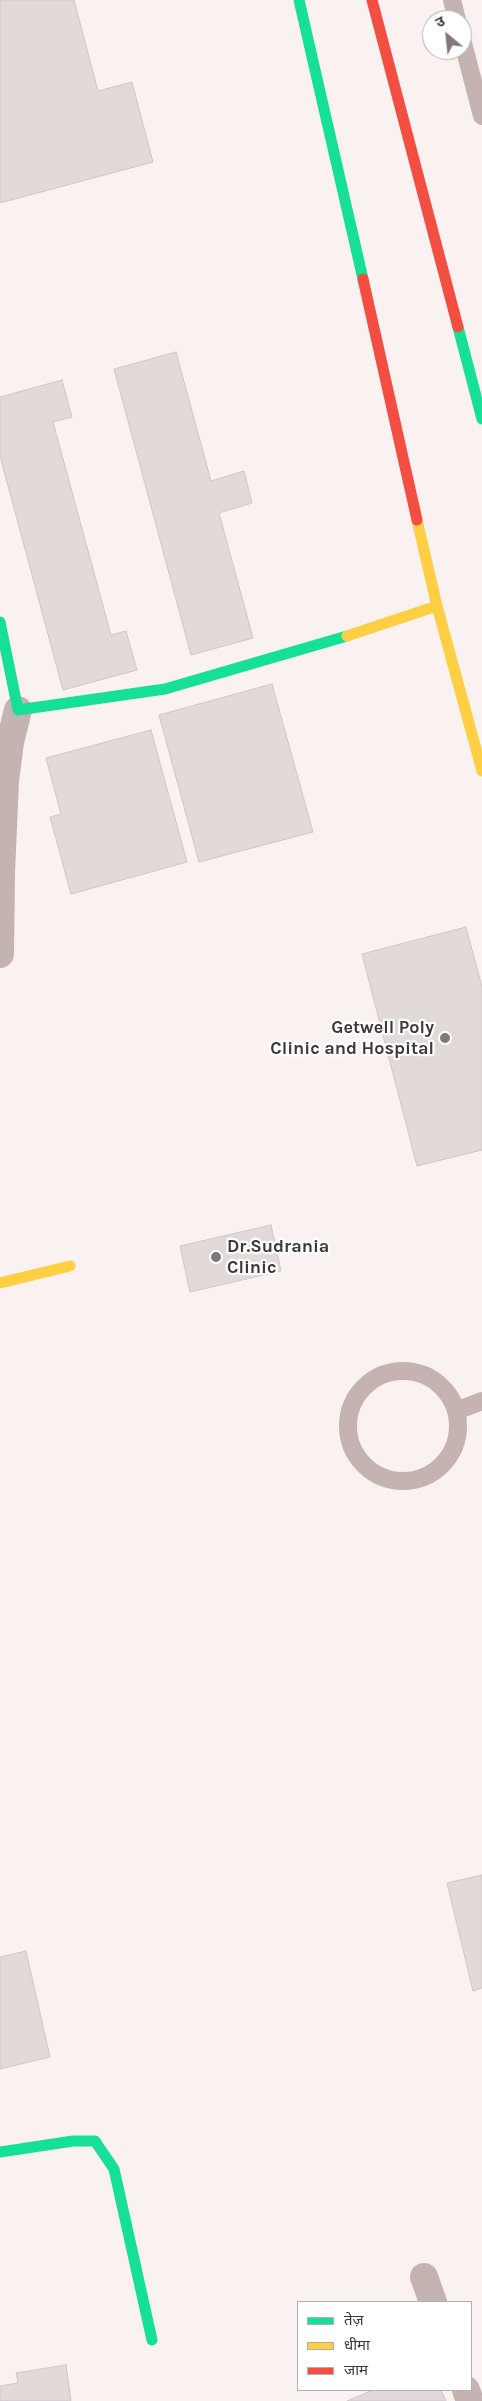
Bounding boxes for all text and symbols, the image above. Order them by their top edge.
north arrow [422,10,472,60]
text: उ [433,13,448,32]
place label: Getwell Poly Clinic and Hospital [270,1017,434,1060]
marker: Getwell Poly Clinic and Hospital [438,1031,452,1045]
place label: Dr.Sudrania Clinic [227,1236,329,1278]
marker: Dr.Sudrania Clinic [209,1250,223,1264]
legend [297,2301,472,2391]
text: तेज़ [344,2311,364,2329]
text: धीमा [344,2336,370,2354]
text: जाम [344,2361,368,2379]

